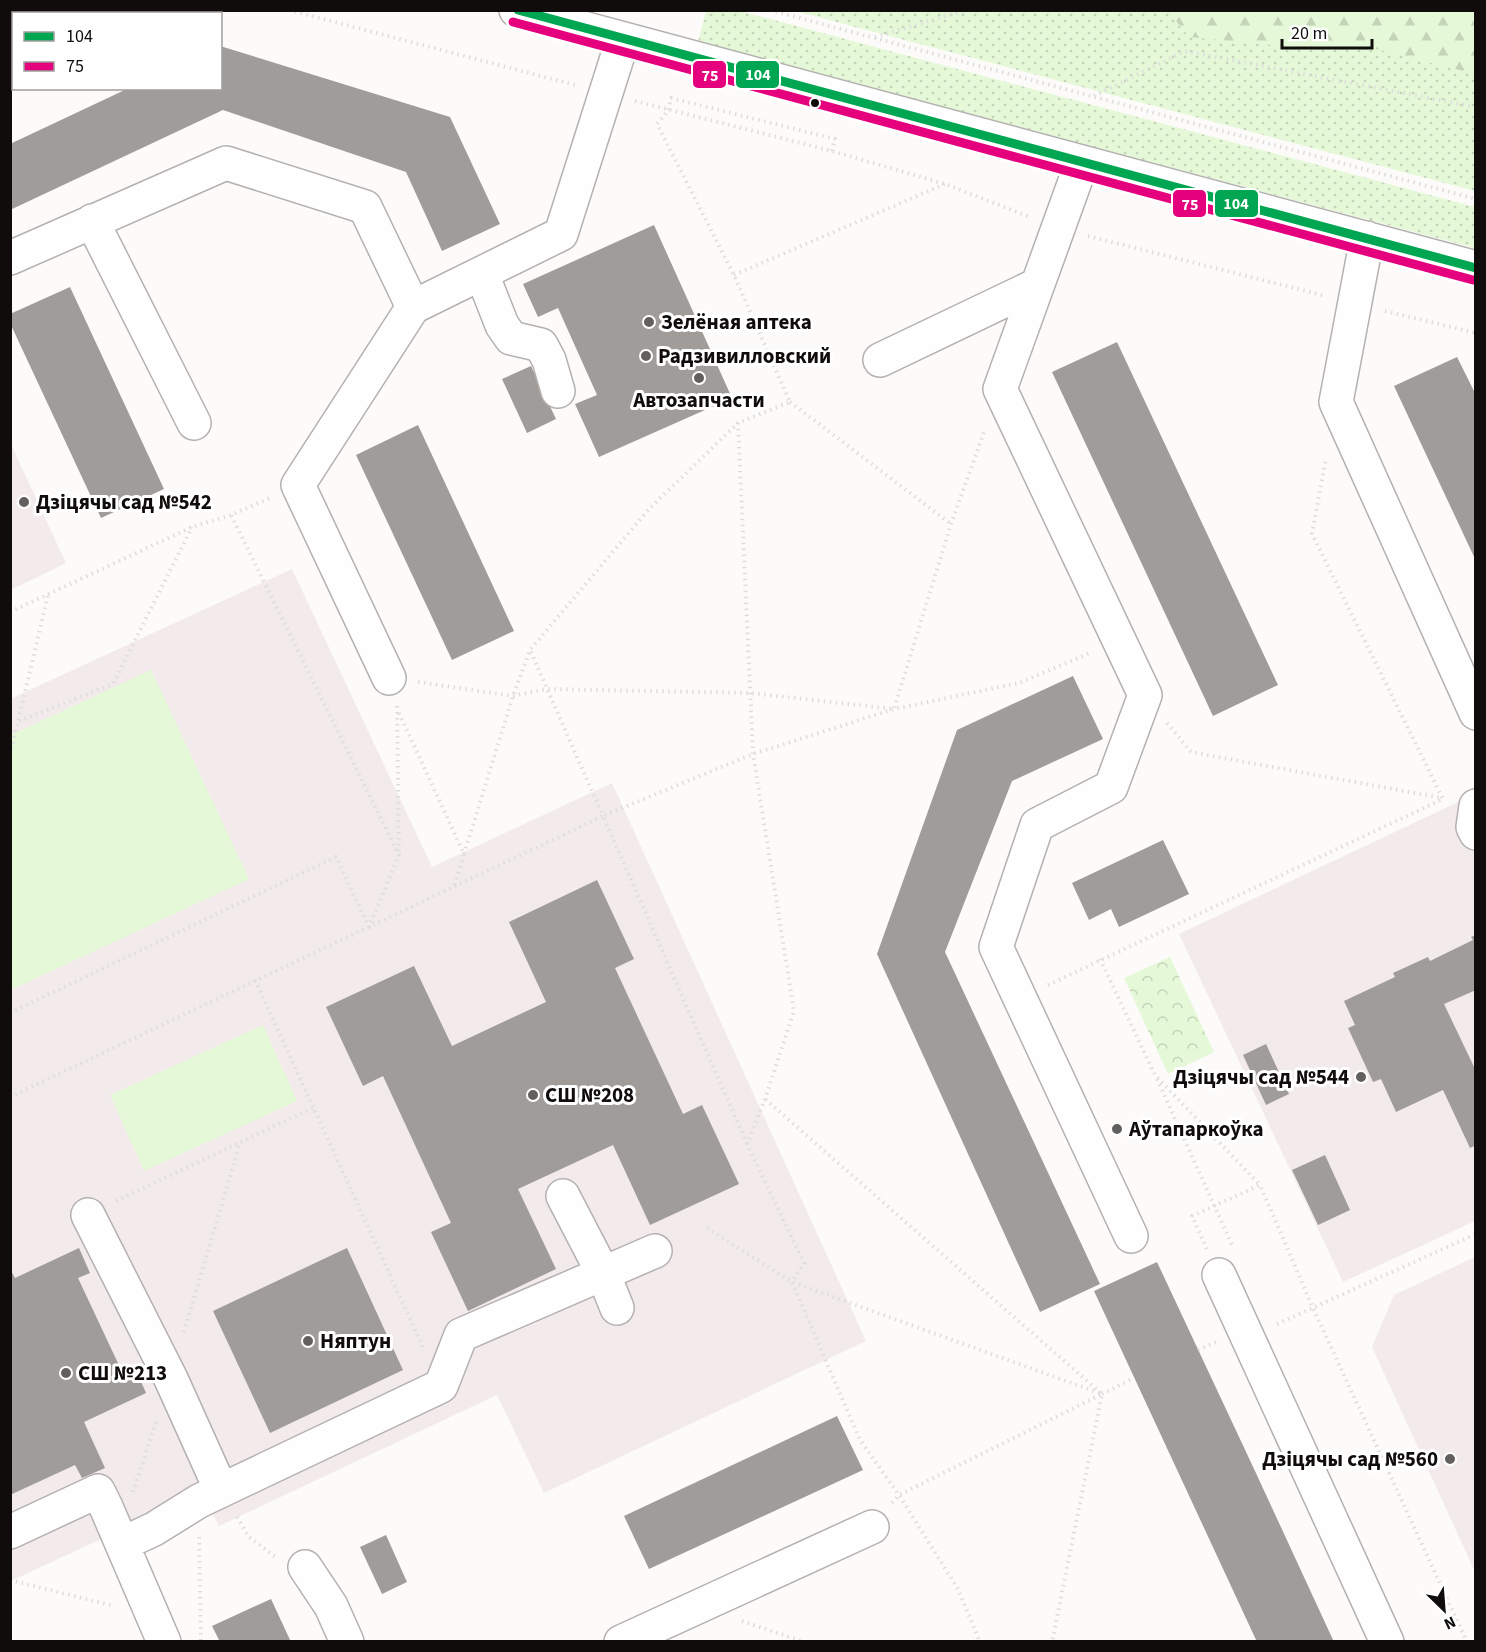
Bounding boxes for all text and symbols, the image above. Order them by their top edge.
legend [12,12,222,90]
scale bar [1282,12,1372,50]
text: 20 m [1291,21,1327,46]
text: 104 [66,24,93,49]
text: 75 [66,54,84,79]
line badge: 75 [692,60,727,89]
line badge: 104 [735,60,780,89]
text: 104 [745,64,771,86]
text: 75 [702,65,718,87]
unlabelled marker [809,97,821,109]
line badge: 75 [1172,189,1207,218]
line badge: 104 [1214,189,1259,218]
text: 104 [1223,193,1249,215]
text: 75 [1182,194,1198,216]
place label: Зелёная аптека [661,307,812,337]
marker: Зелёная аптека [642,315,656,329]
place label: Радзивилловский [658,341,831,371]
marker: Радзивилловский [639,349,653,363]
marker: Автозапчасти [692,371,706,385]
place label: Автозапчасти [632,385,765,415]
place label: Дзіцячы сад №542 [36,487,212,517]
marker: Дзіцячы сад №542 [17,495,31,509]
place label: Дзіцячы сад №544 [1173,1062,1349,1092]
marker: Дзіцячы сад №544 [1354,1070,1368,1084]
place label: СШ №208 [545,1080,634,1110]
marker: СШ №208 [526,1088,540,1102]
place label: Аўтапаркоўка [1128,1114,1264,1144]
marker: Аўтапаркоўка [1110,1122,1124,1136]
place label: Няптун [320,1326,391,1356]
marker: Няптун [301,1334,315,1348]
place label: СШ №213 [78,1358,167,1388]
marker: СШ №213 [59,1366,73,1380]
place label: Дзіцячы сад №560 [1262,1444,1438,1474]
marker: Дзіцячы сад №560 [1443,1452,1457,1466]
north arrow [1414,1580,1474,1640]
text: N [1440,1610,1459,1635]

